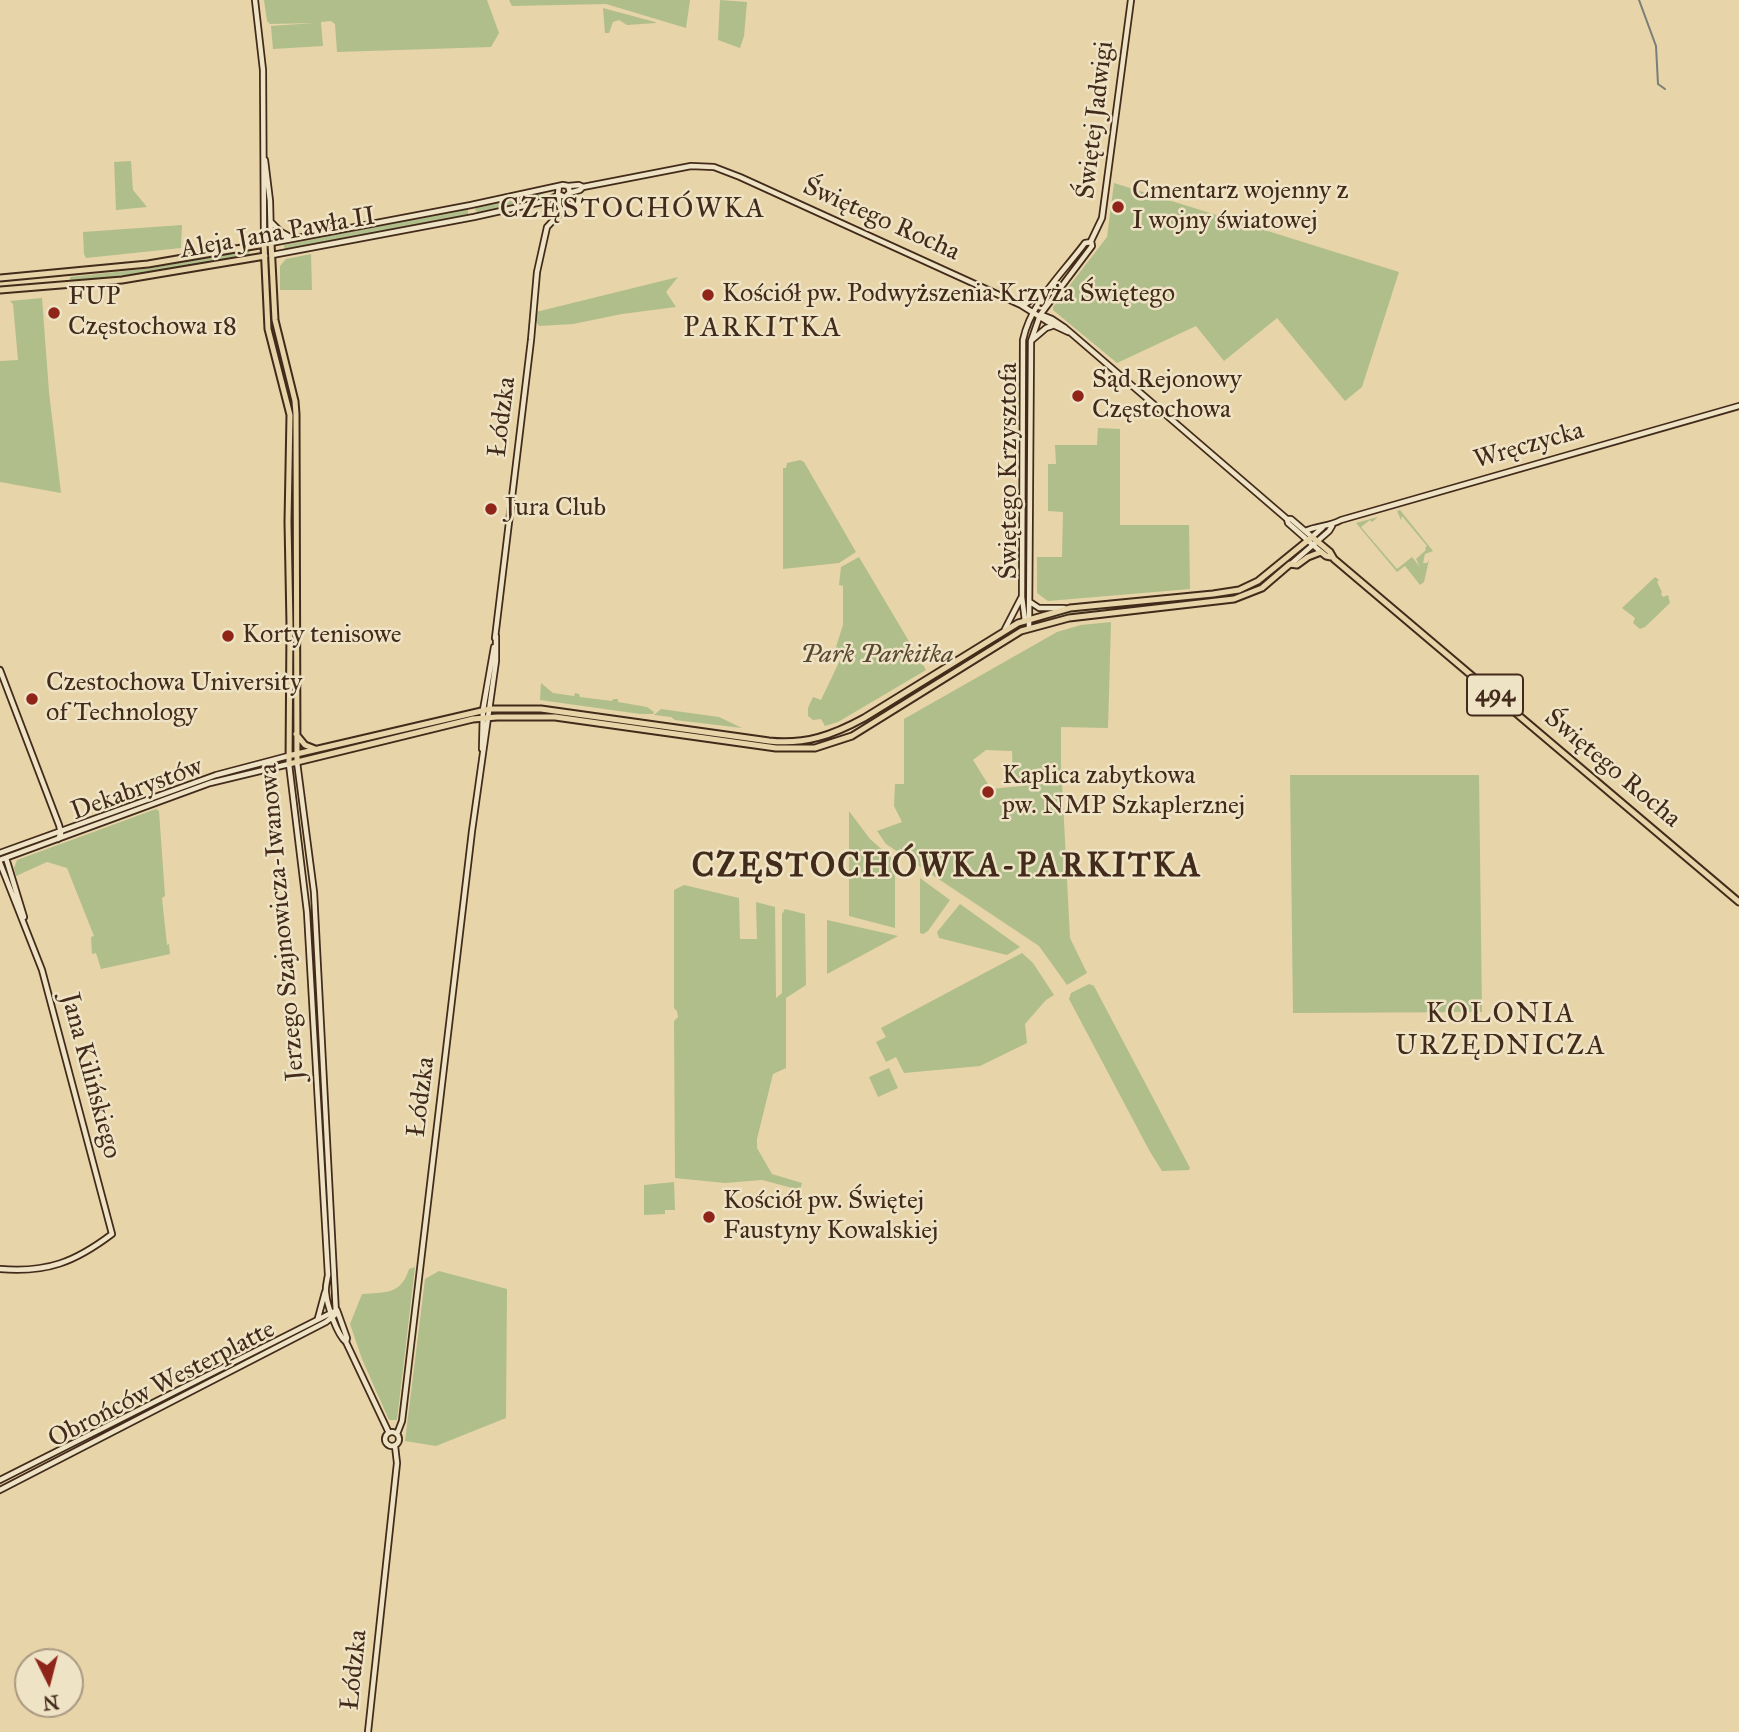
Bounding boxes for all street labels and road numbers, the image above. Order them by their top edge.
street label: Świętej Jadwigi [1071,39,1121,201]
street label: Świętego Rocha [798,171,964,269]
street label: Aleja Jana Pawła II [178,201,378,267]
street label: Świętego Krzysztofa [994,363,1026,579]
street label: Łódzka [483,375,523,459]
street label: Wręczycka [1470,415,1588,477]
road number: 494 [1467,674,1523,716]
street label: Świętego Rocha [1537,703,1687,835]
street label: Dekabrystów [67,752,207,828]
street label: Jerzego Szajnowicza-Iwanowa [254,762,312,1082]
street label: Jana Kilińskiego [53,990,127,1162]
street label: Łódzka [402,1055,442,1139]
street label: Obrońców Westerplatte [44,1314,280,1456]
street label: Łódzka [335,1628,375,1712]

